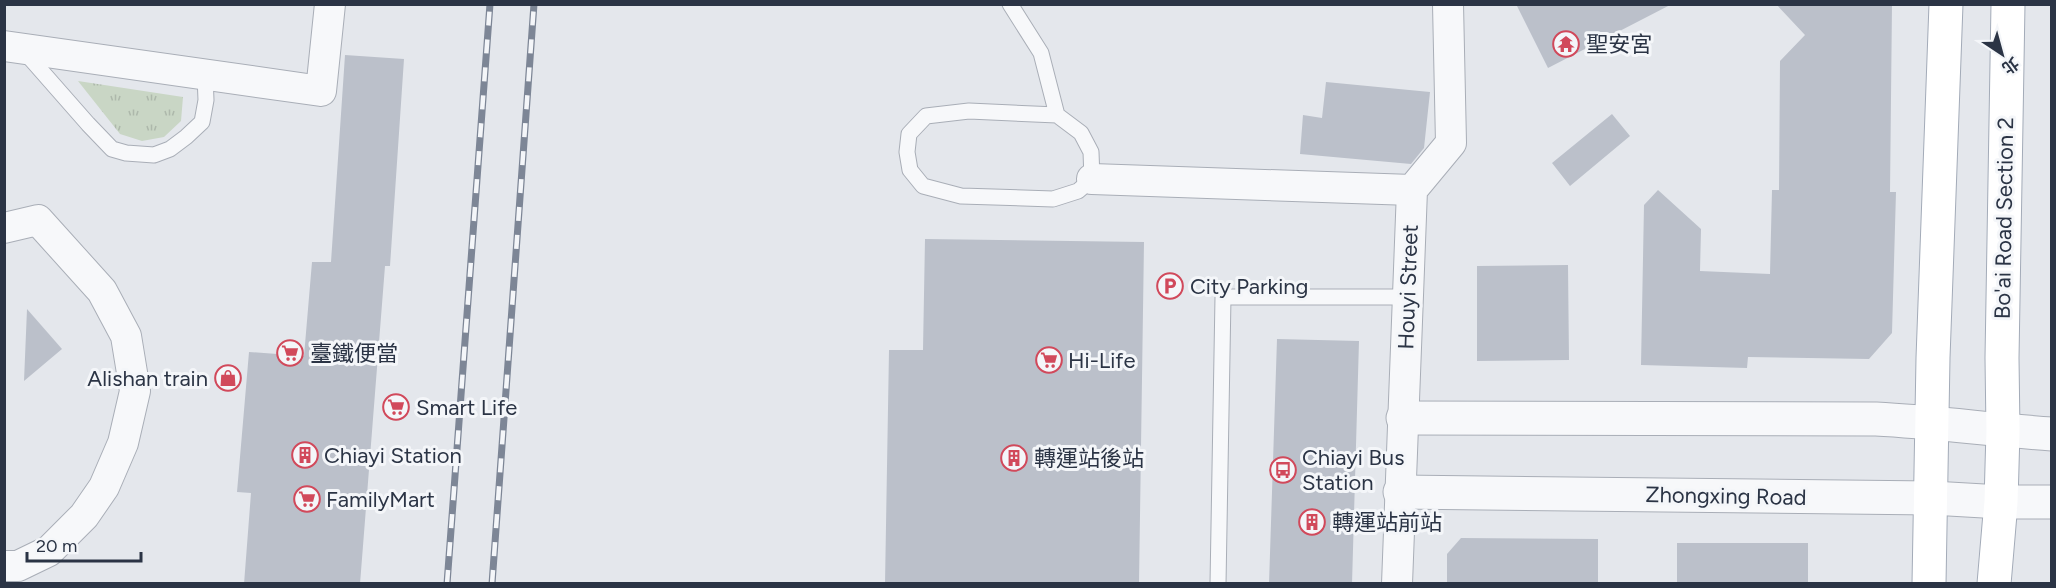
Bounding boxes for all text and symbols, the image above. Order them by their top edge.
north arrow [1972,24,2032,84]
temple icon: 聖安宮 [1551,29,1581,59]
place label: 聖安宮 [1586,31,1652,58]
text: 北 [1998,53,2023,78]
street label: Bo'ai Road Section 2 [1989,117,2019,319]
street label: Houyi Street [1392,224,1424,350]
parking icon: City Parking [1155,271,1185,301]
place label: City Parking [1190,273,1308,300]
supermarket icon: 臺鐵便當 [275,338,305,368]
place label: 臺鐵便當 [310,340,398,367]
supermarket icon: Hi-Life [1034,345,1064,375]
place label: Hi-Life [1068,347,1135,374]
shop icon: Alishan train [213,363,243,393]
place label: Alishan train [87,365,208,392]
supermarket icon: Smart Life [381,392,411,422]
place label: Smart Life [416,394,517,421]
building icon: Chiayi Station [290,440,320,470]
place label: Chiayi Station [324,442,462,469]
building icon: 轉運站後站 [999,443,1029,473]
place label: Chiayi Bus Station [1302,444,1404,496]
place label: 轉運站後站 [1034,445,1144,472]
bus stop icon: Chiayi Bus Station [1268,455,1298,485]
street label: Zhongxing Road [1645,481,1807,511]
supermarket icon: FamilyMart [292,484,322,514]
place label: FamilyMart [326,486,435,513]
building icon: 轉運站前站 [1297,507,1327,537]
place label: 轉運站前站 [1332,509,1442,536]
scale bar [27,525,141,563]
text: 20 m [36,535,77,557]

